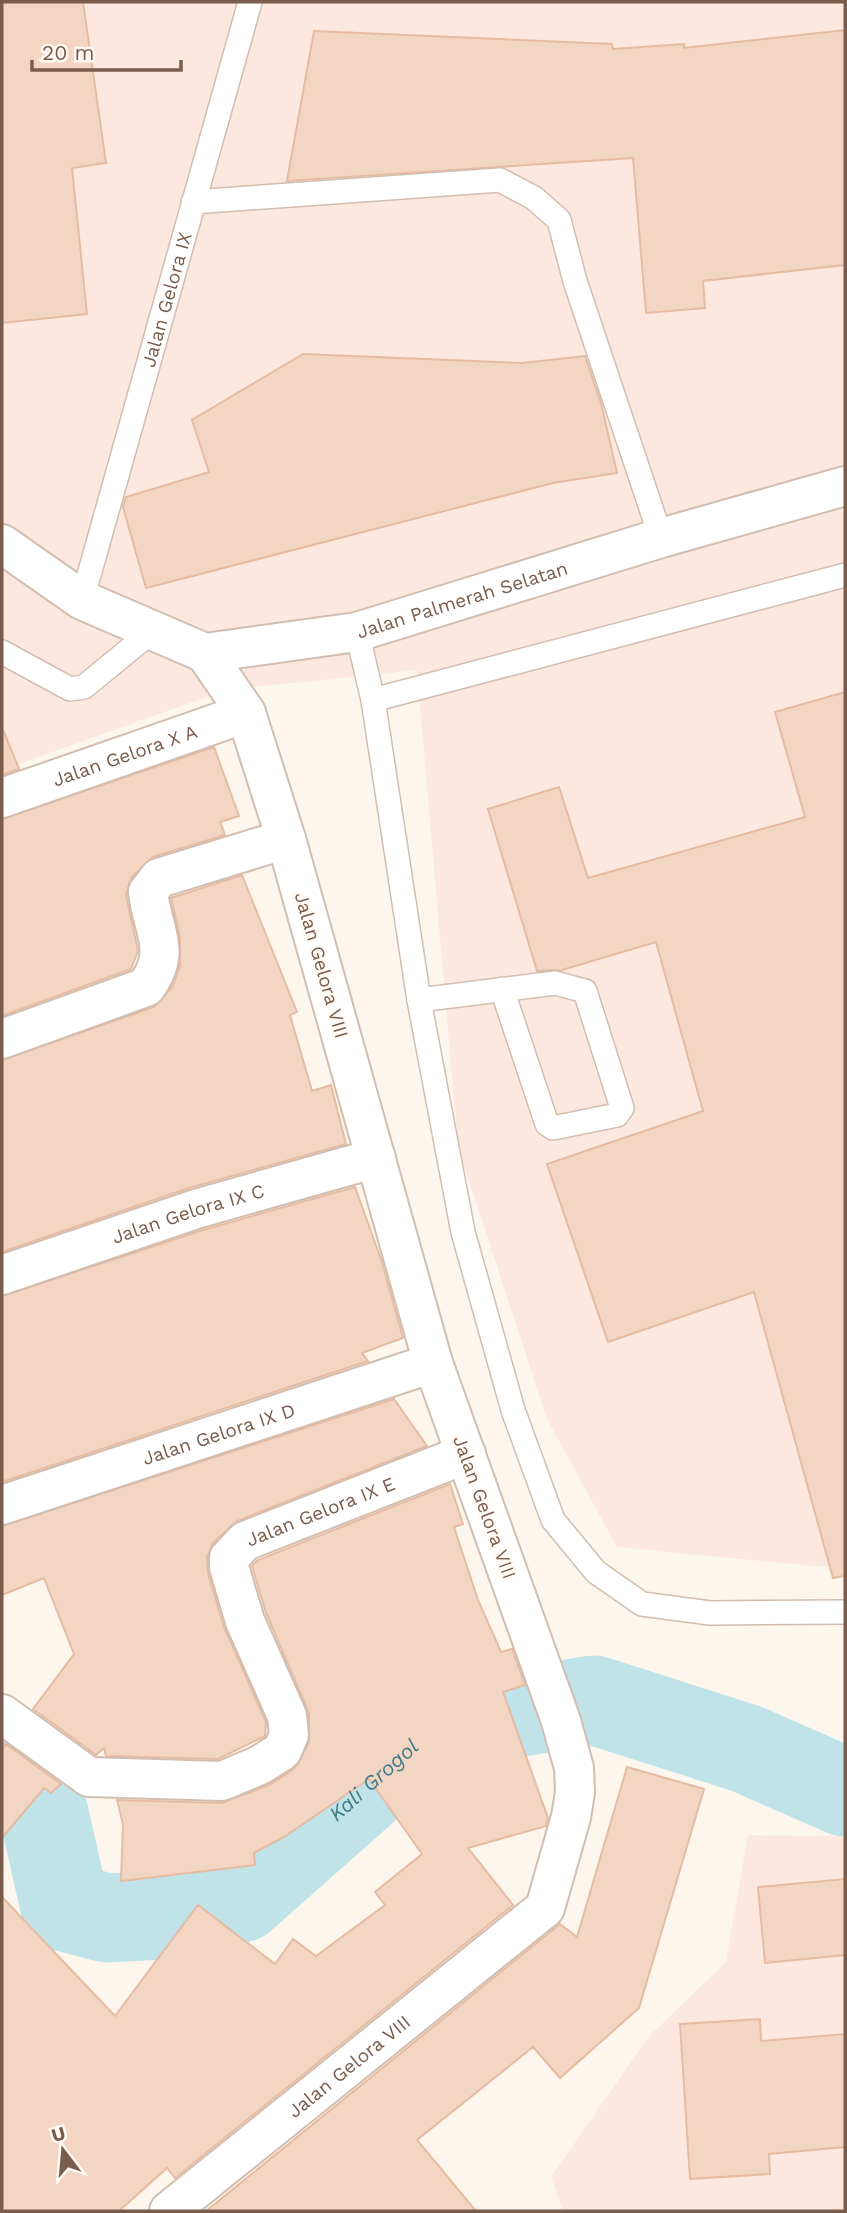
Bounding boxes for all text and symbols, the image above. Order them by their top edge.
scale bar [32,28,180,72]
text: 20 m [42,40,94,65]
street label: Jalan Gelora IX [137,230,197,370]
street label: Jalan Palmerah Selatan [354,557,571,643]
street label: Jalan Gelora X A [50,720,201,792]
street label: Jalan Gelora VIII [290,890,353,1041]
street label: Jalan Gelora IX C [109,1179,267,1249]
street label: Jalan Gelora IX D [139,1398,298,1470]
street label: Jalan Gelora VIII [448,1432,521,1582]
street label: Jalan Gelora IX E [243,1472,398,1551]
water label: Kali Grogol [324,1734,423,1826]
street label: Jalan Gelora VIII [283,2010,415,2123]
north arrow [28,2115,98,2185]
text: U [49,2121,68,2147]

